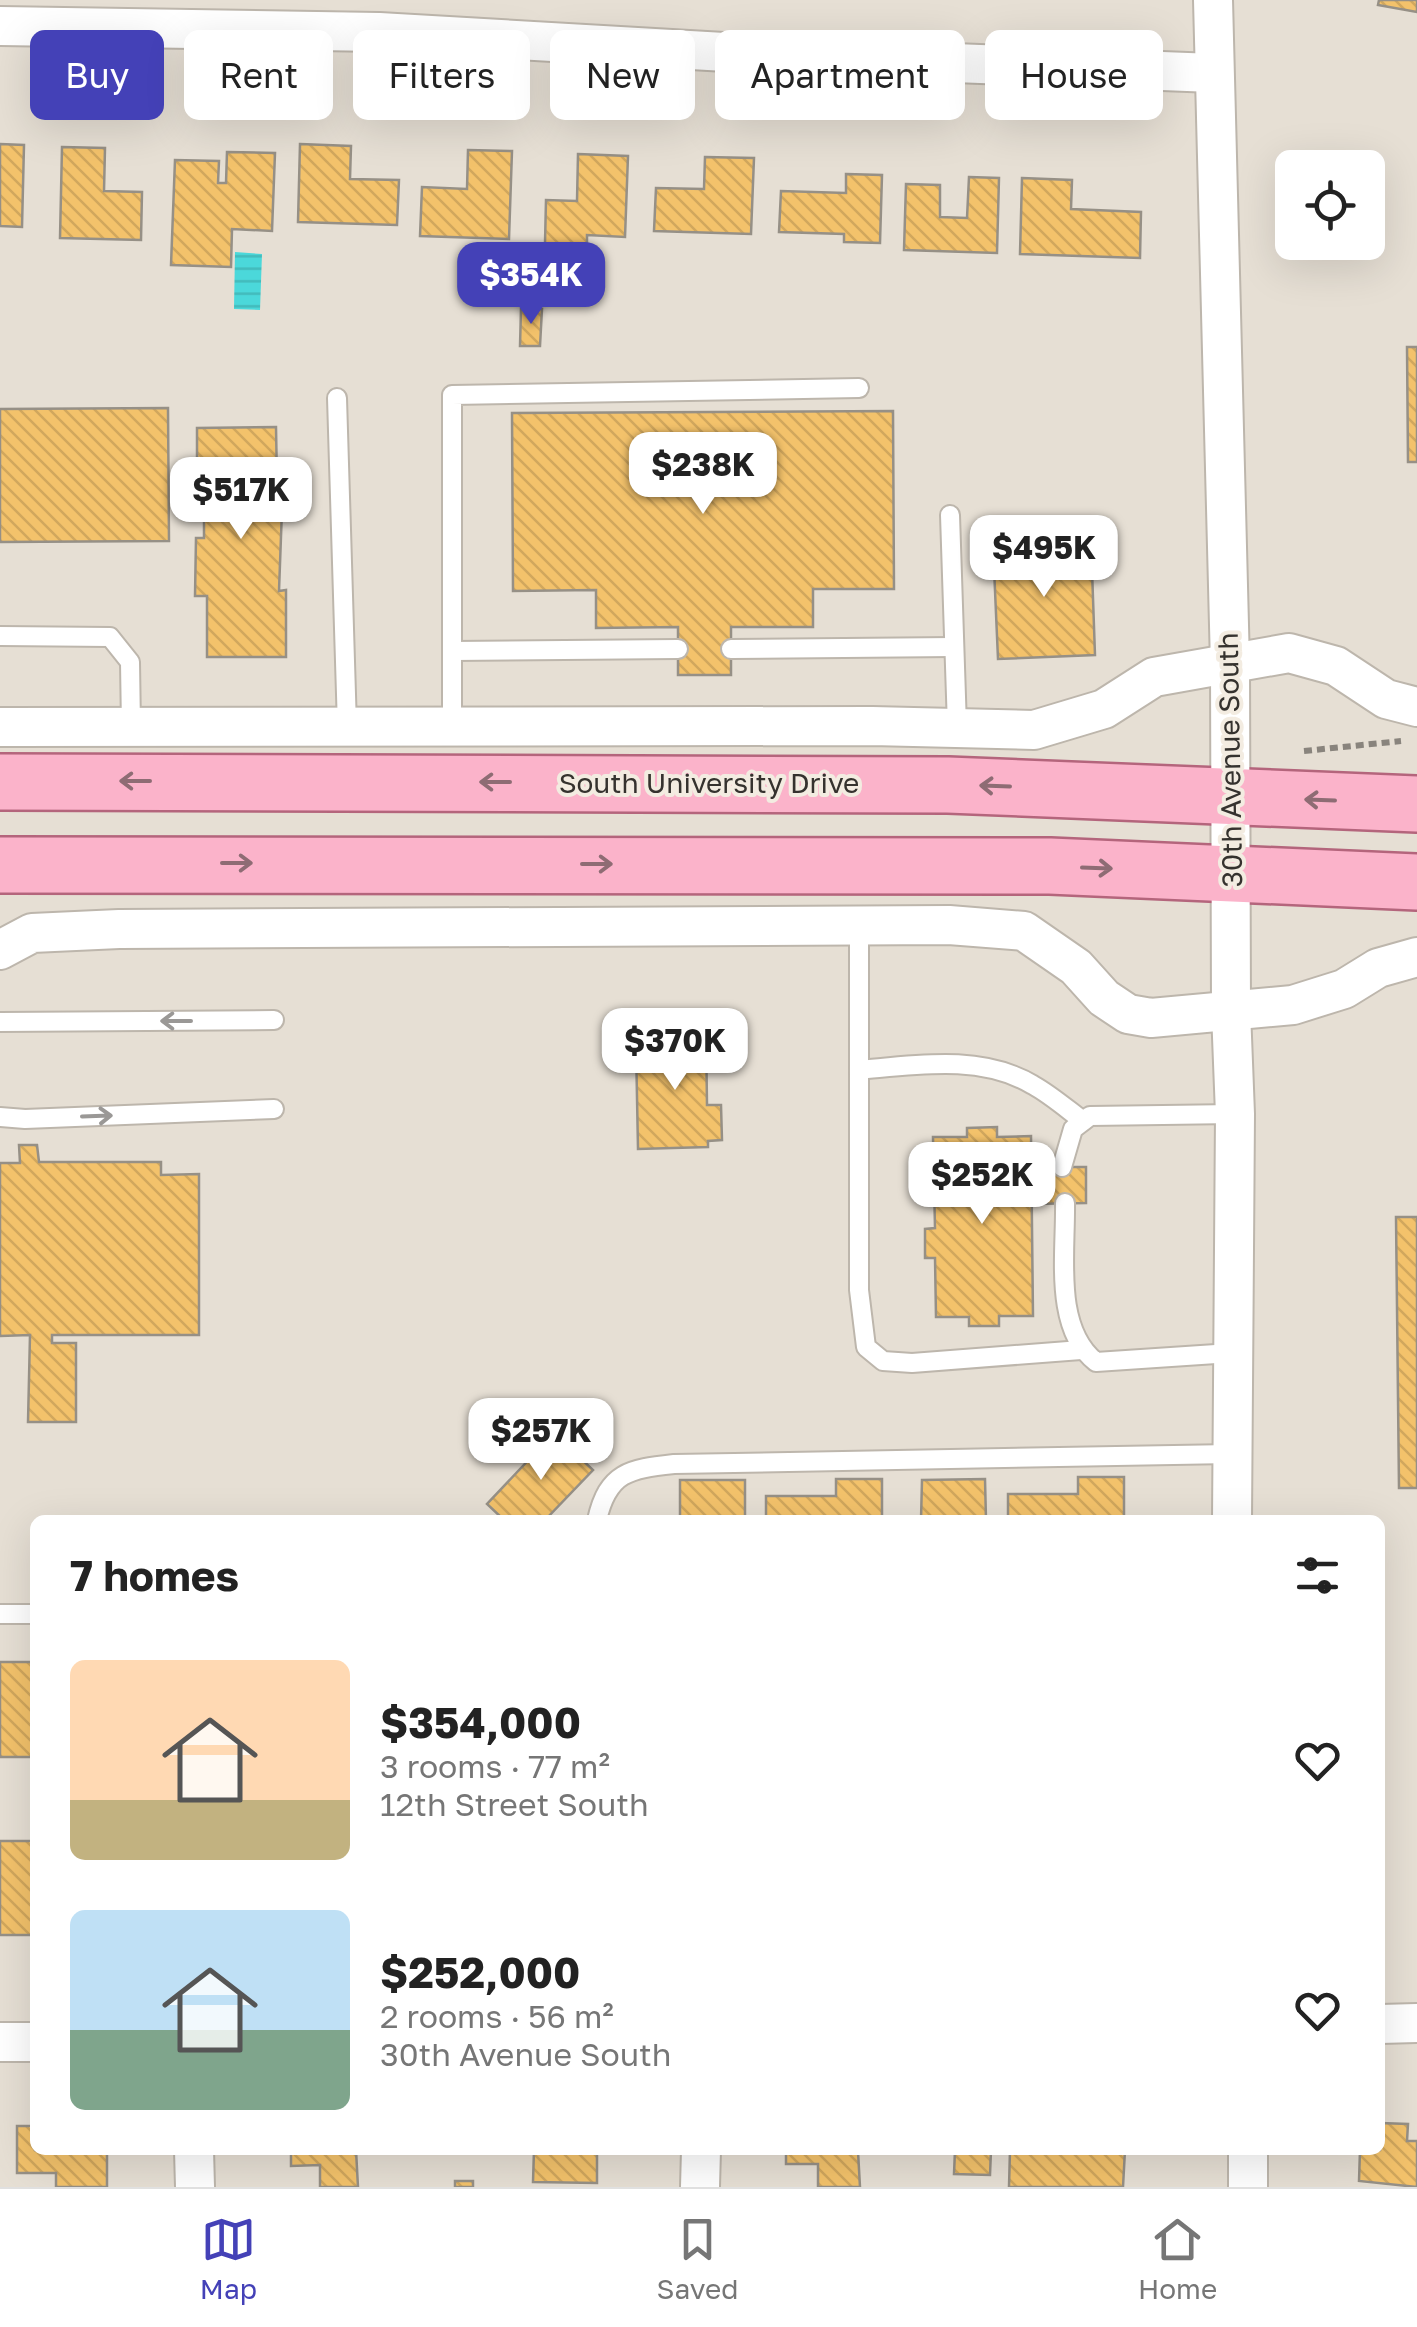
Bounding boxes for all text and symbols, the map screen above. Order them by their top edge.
chip: Buy [30,30,164,120]
chip: Rent [184,30,333,120]
chip: Filters [353,30,530,120]
chip: New [550,30,695,120]
chip: Apartment [715,30,965,120]
chip: House [985,30,1163,120]
map controls [1275,150,1385,260]
button: locate [1275,150,1385,260]
pin: $354K [461,242,601,327]
text: $354K [479,255,583,293]
pin: $238K [633,432,773,517]
text: $238K [651,445,755,483]
pin: $517K [171,457,311,542]
text: $517K [192,470,290,508]
pin: $495K [974,515,1114,600]
text: $495K [992,528,1096,566]
street label: 30th Avenue South [1211,632,1248,888]
street label: South University Drive [559,766,859,799]
one-way arrow [119,772,152,790]
one-way arrow [479,772,512,792]
one-way arrow [979,777,1011,796]
one-way arrow [1304,790,1336,809]
one-way arrow [220,854,253,872]
one-way arrow [581,855,613,874]
one-way arrow [1081,859,1113,878]
pin: $370K [605,1008,745,1093]
one-way arrow [161,1012,194,1030]
text: $370K [624,1021,726,1059]
one-way arrow [81,1106,113,1125]
pin: $252K [912,1142,1052,1227]
text: $252K [930,1155,1034,1193]
pin: $257K [471,1398,611,1483]
text: $257K [490,1411,592,1449]
icon: filters [1290,1548,1345,1603]
text: 7 homes [70,1550,239,1600]
text: $354,000 [380,1697,581,1747]
icon: home [150,1700,270,1820]
icon: heart [1290,1733,1345,1788]
text: 3 rooms · 77 m² [380,1747,610,1785]
text: 12th Street South [380,1785,649,1823]
text: $252,000 [380,1947,580,1997]
icon: home [150,1950,270,2070]
icon: heart [1290,1983,1345,2038]
text: 2 rooms · 56 m² [380,1997,614,2035]
text: 30th Avenue South [380,2035,672,2073]
tab: Map [200,2212,257,2305]
tab: Saved [657,2212,738,2305]
tab: Home [1138,2212,1217,2305]

